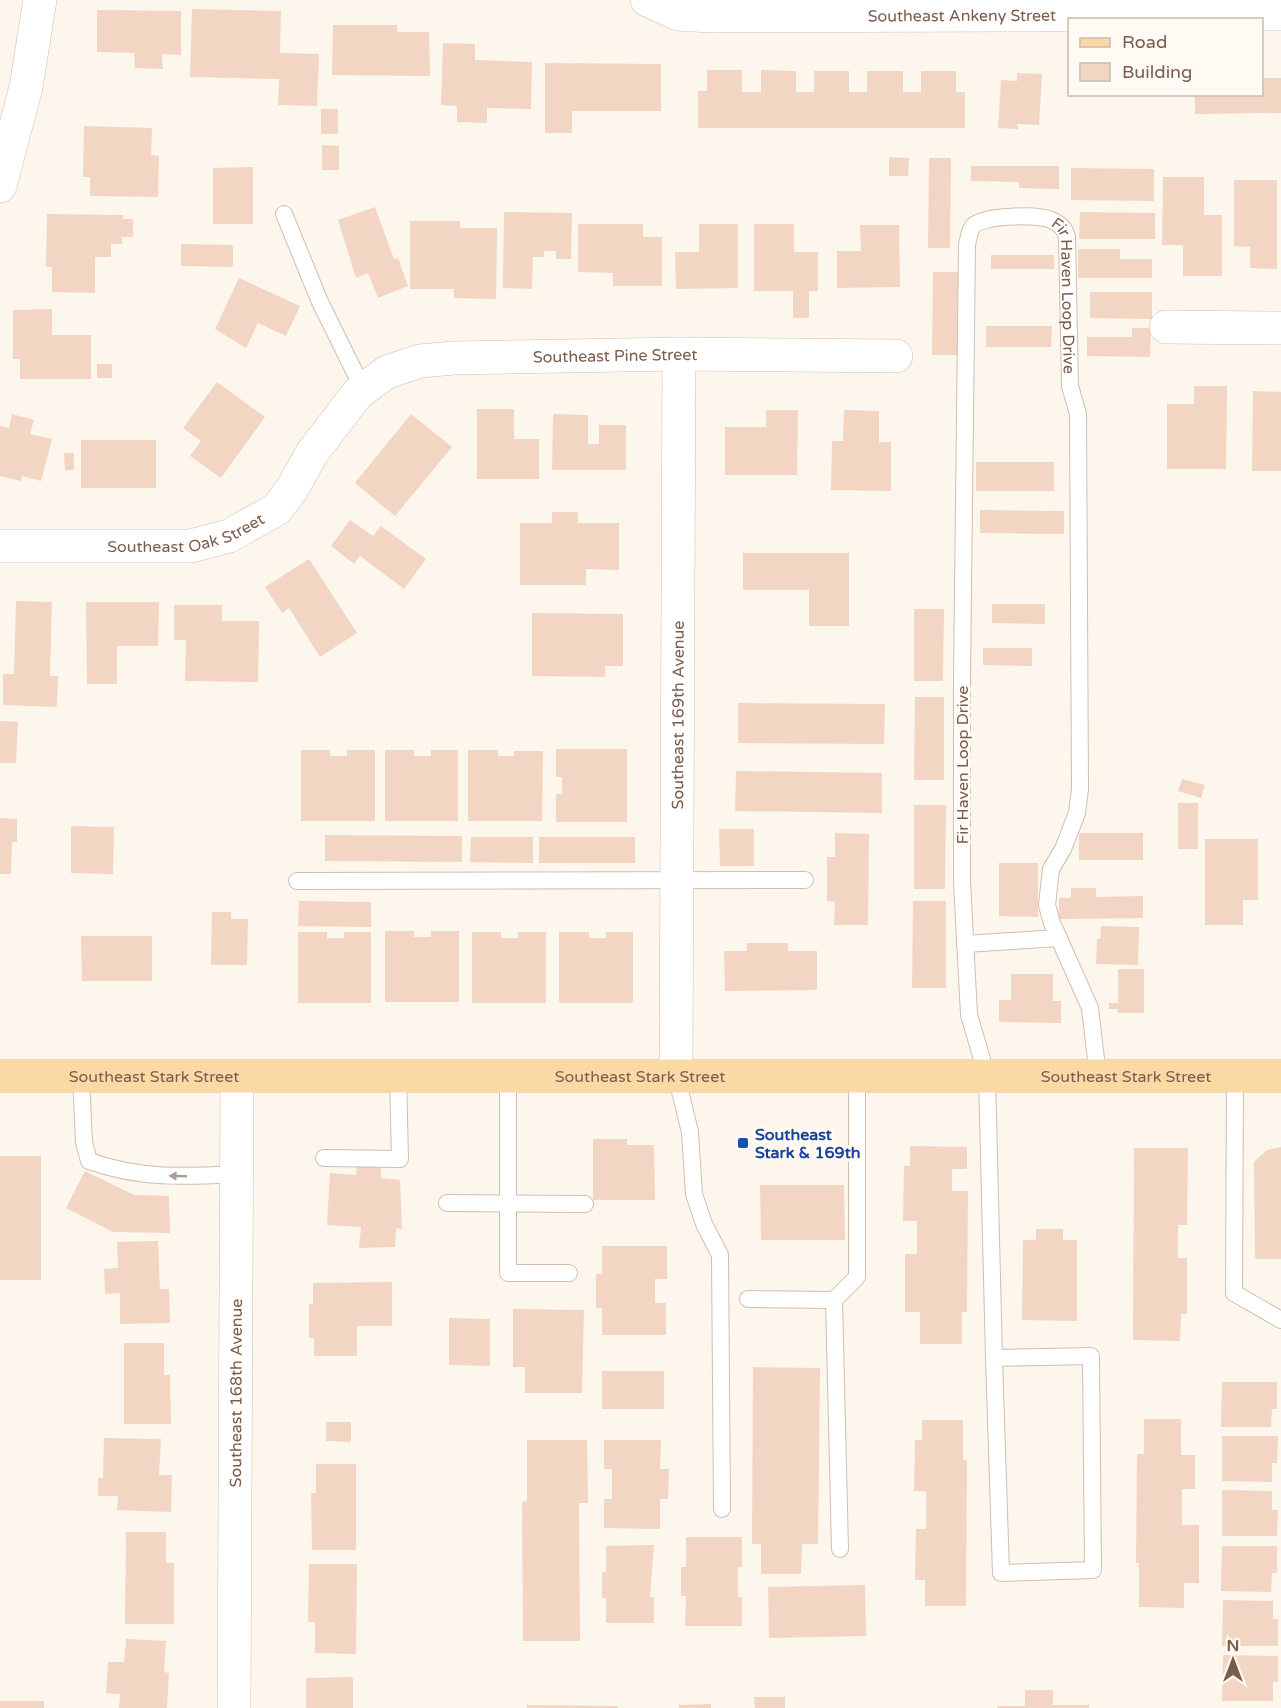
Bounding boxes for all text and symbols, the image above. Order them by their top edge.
street label: Southeast Ankeny Street [868,6,1056,26]
legend [1068,18,1263,96]
text: Road [1122,31,1167,53]
text: Building [1122,61,1192,83]
street label: Fir Haven Loop Drive [1047,213,1079,374]
street label: Southeast Pine Street [533,345,697,368]
street label: Southeast Oak Street [107,509,268,557]
street label: Southeast 169th Avenue [668,621,689,809]
street label: Fir Haven Loop Drive [953,686,973,844]
street label: Southeast Stark Street [69,1067,239,1087]
street label: Southeast Stark Street [555,1067,725,1087]
street label: Southeast Stark Street [1041,1067,1211,1087]
place label: Southeast Stark & 169th [755,1125,861,1163]
marker: Southeast Stark & 169th [736,1136,750,1150]
one-way arrow [169,1172,188,1181]
street label: Southeast 168th Avenue [226,1299,247,1487]
north arrow [1203,1630,1263,1690]
text: N [1227,1636,1239,1656]

